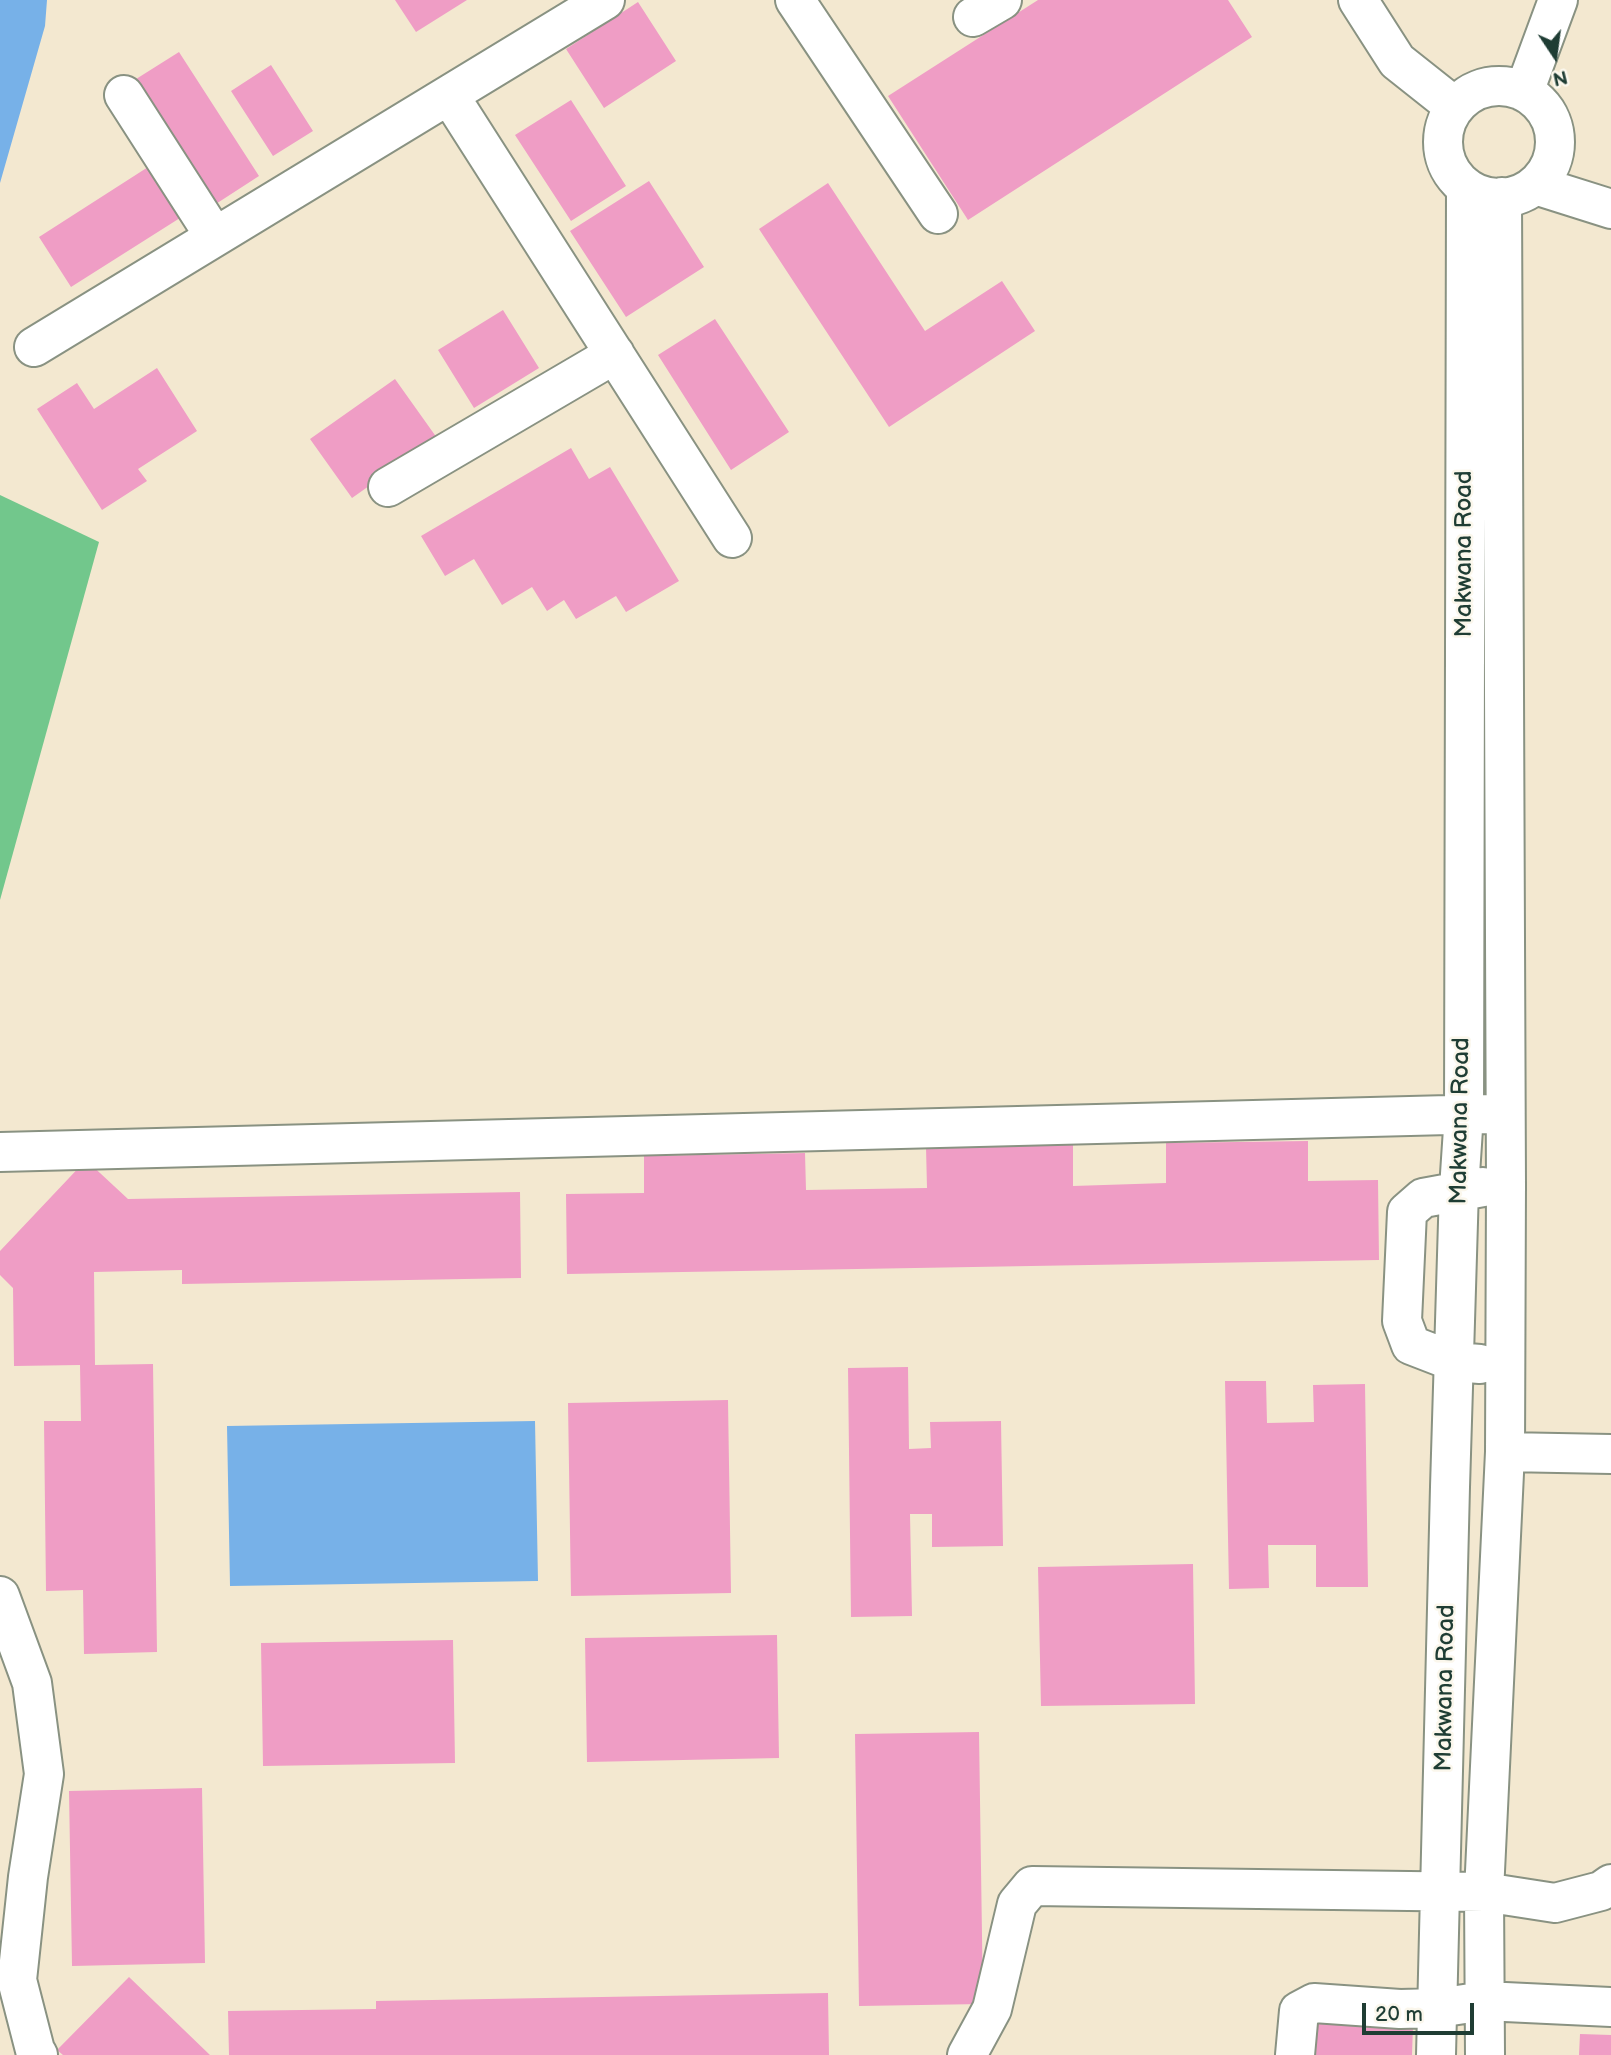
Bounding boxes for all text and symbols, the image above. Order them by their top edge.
north arrow [1520,21,1590,91]
text: N [1550,64,1569,90]
street label: Makwana Road [1451,470,1479,638]
street label: Makwana Road [1445,1037,1477,1205]
street label: Makwana Road [1430,1604,1462,1772]
scale bar [1366,1988,1478,2032]
text: 20 m [1375,2002,1423,2027]

